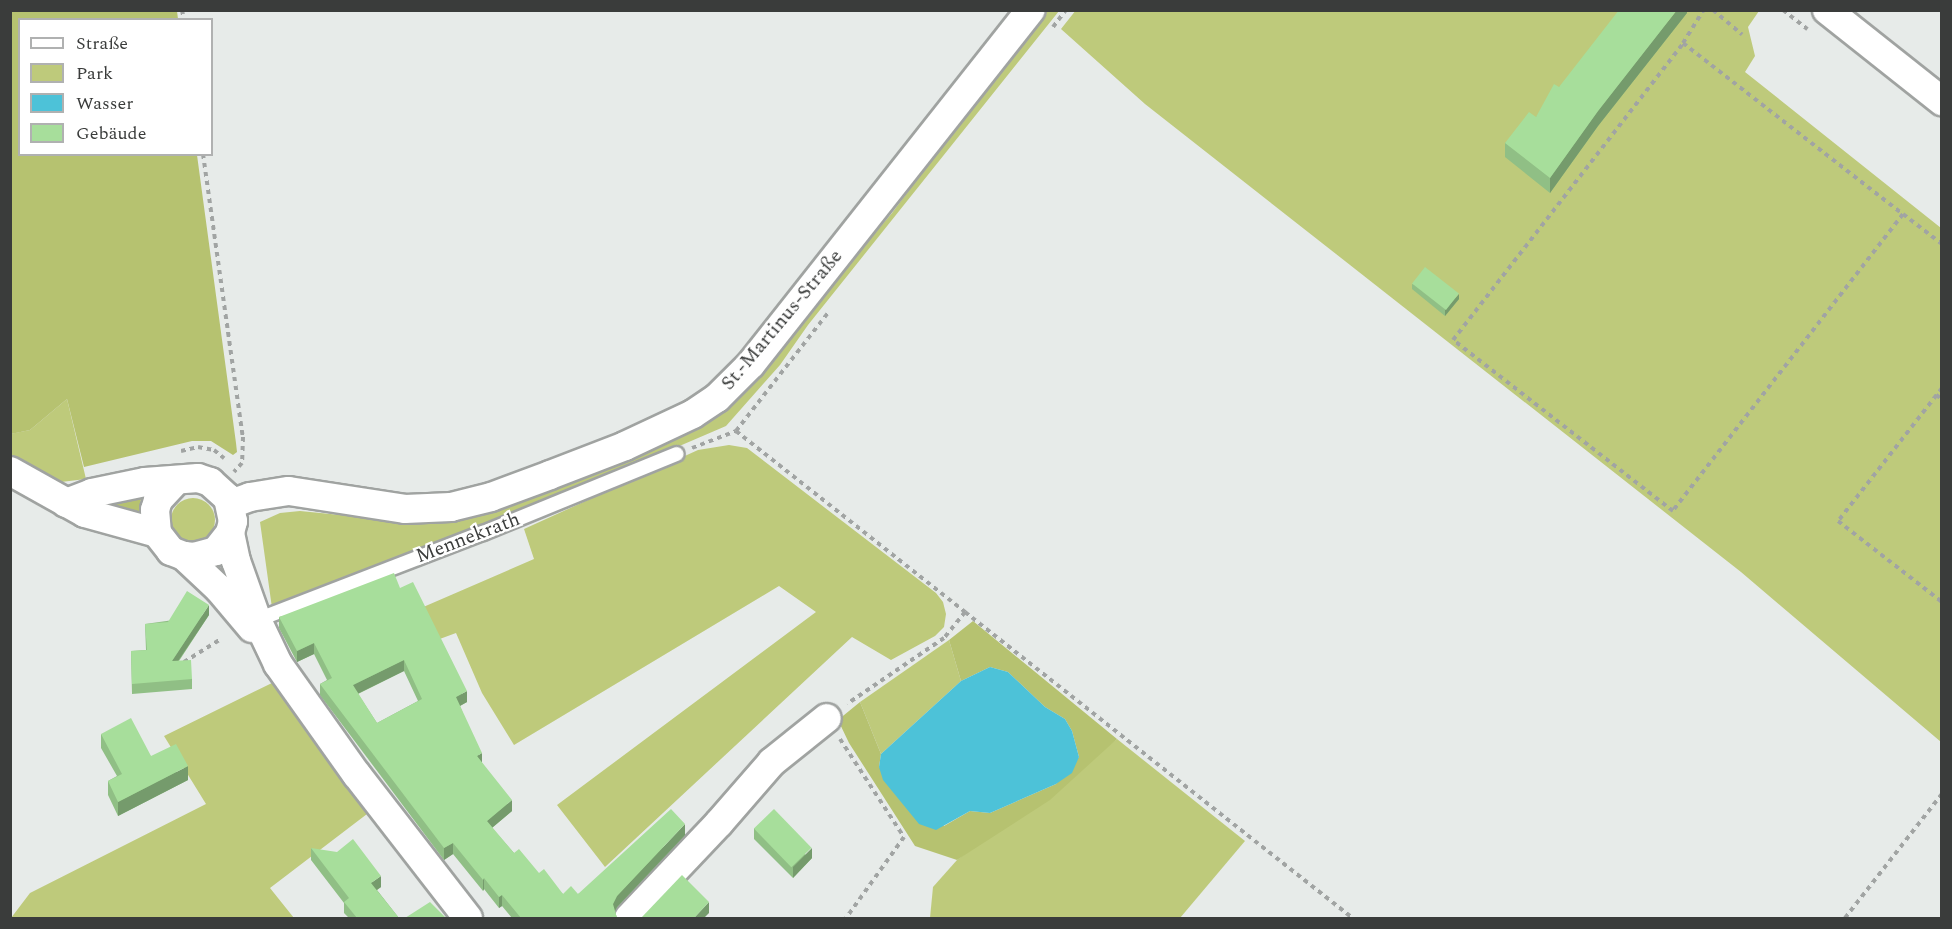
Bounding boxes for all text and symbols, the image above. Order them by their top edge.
legend [18,18,213,156]
text: Straße [76,30,128,57]
text: Park [76,60,113,87]
text: Wasser [76,90,133,117]
text: Gebäude [76,120,146,147]
street label: St.-Martinus-Straße [716,245,848,395]
street label: Mennekrath [413,507,523,569]

